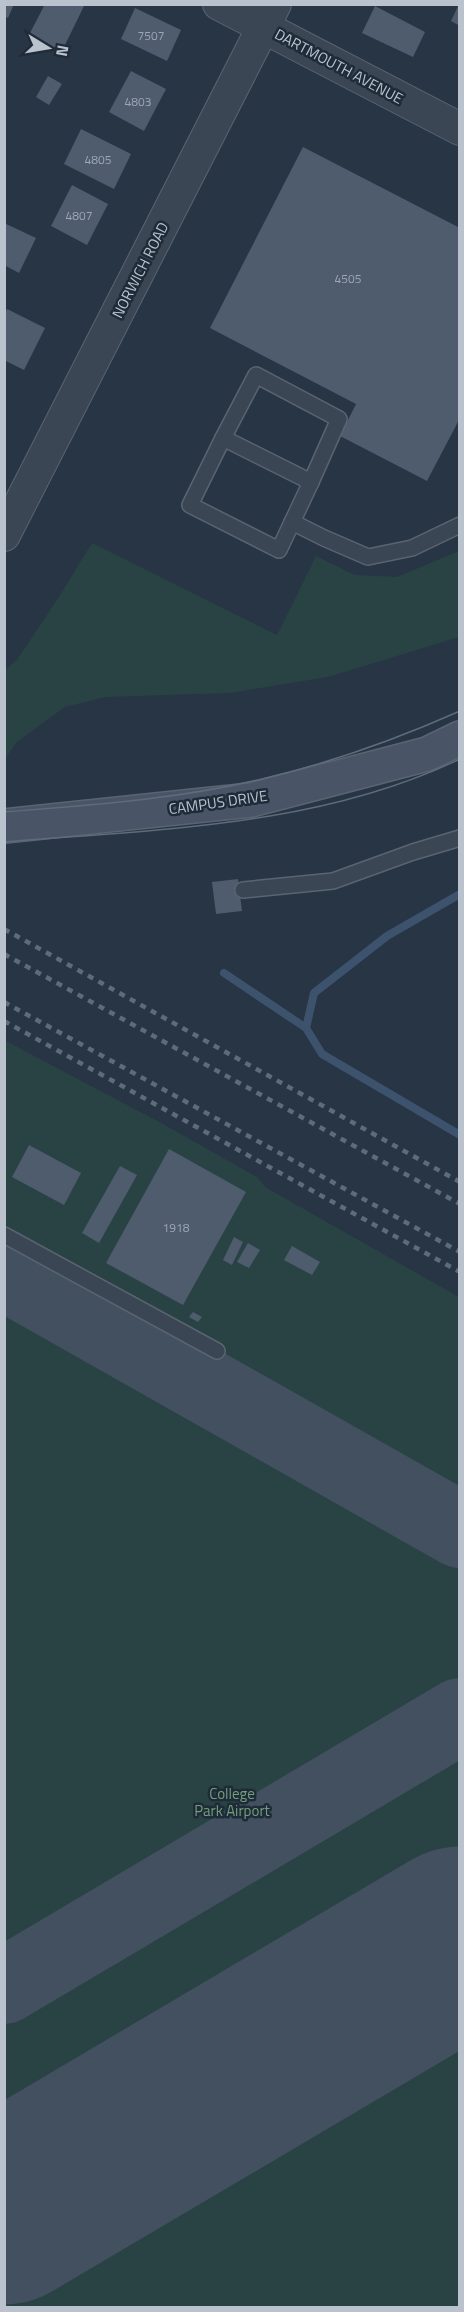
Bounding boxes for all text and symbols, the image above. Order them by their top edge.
north arrow [18,18,78,78]
street label: DARTMOUTH AVENUE [271,22,407,110]
house number: 7507 [138,26,164,45]
text: N [50,43,76,59]
house number: 4803 [125,92,151,111]
house number: 4805 [85,150,112,169]
house number: 4807 [66,206,92,225]
street label: NORWICH ROAD [106,218,174,322]
house number: 4505 [335,269,362,288]
street label: CAMPUS DRIVE [167,784,269,820]
house number: 1918 [163,1218,190,1237]
park label: College Park Airport [194,1782,271,1822]

